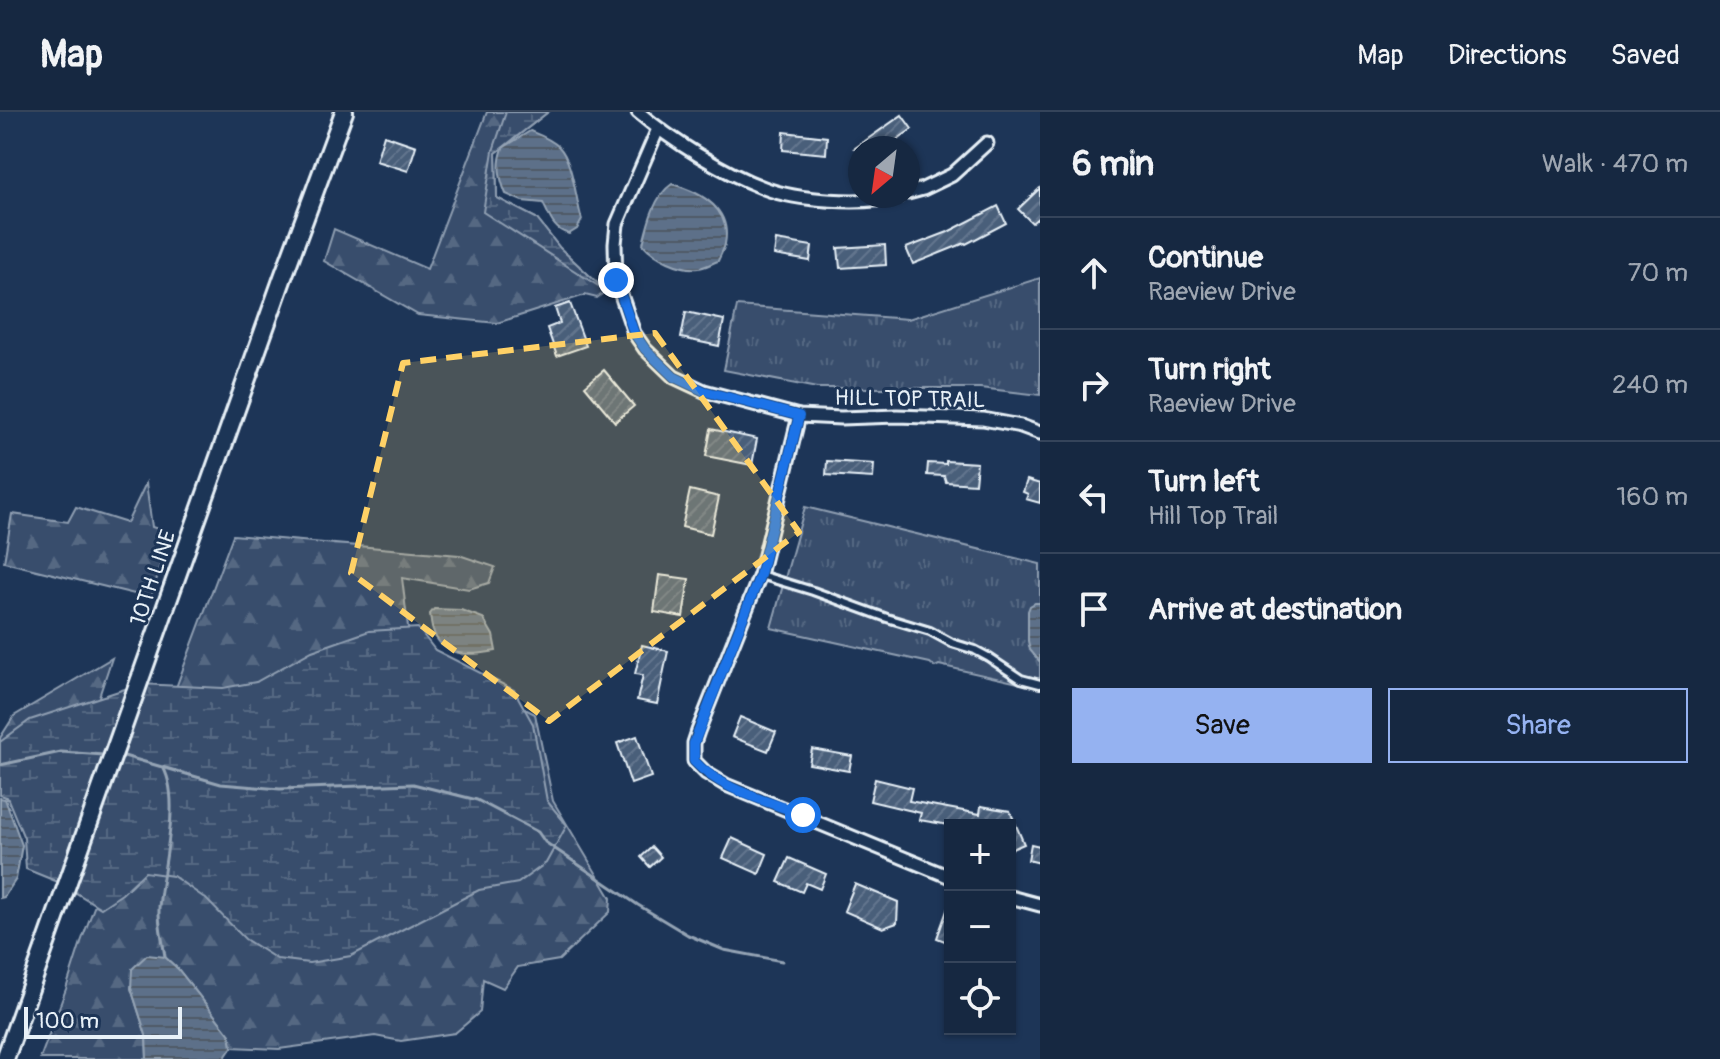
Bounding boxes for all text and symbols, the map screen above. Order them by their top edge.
text: Map [40,31,103,79]
text: Map [1357,38,1404,73]
text: Directions [1448,38,1567,73]
text: Saved [1611,38,1680,73]
north arrow [848,136,920,208]
text: 6 min [1072,143,1154,186]
text: Walk · 470 m [1542,148,1688,180]
text: Continue [1148,239,1263,276]
icon: ahead [1072,251,1116,295]
text: 70 m [1628,257,1688,289]
route end [598,262,634,298]
text: Raeview Drive [1148,276,1296,308]
text: Turn right [1148,351,1271,388]
icon: right [1072,363,1116,407]
text: 240 m [1612,369,1688,401]
street label: HILL TOP TRAIL [834,384,986,414]
text: Raeview Drive [1148,388,1296,420]
text: Turn left [1148,463,1259,500]
icon: left [1072,475,1116,519]
text: 160 m [1616,481,1688,513]
text: Hill Top Trail [1148,500,1278,532]
street label: 10TH LINE [124,526,182,630]
icon: arrive [1072,587,1116,631]
text: Arrive at destination [1148,591,1402,628]
button: Save [1072,688,1372,763]
button: Share [1388,688,1688,763]
route start [785,797,821,833]
map controls [944,819,1016,1035]
button: + [944,819,1016,891]
button: − [944,891,1016,963]
button: locate [944,963,1016,1035]
scale bar [24,1003,182,1039]
text: 100 m [36,1007,99,1035]

